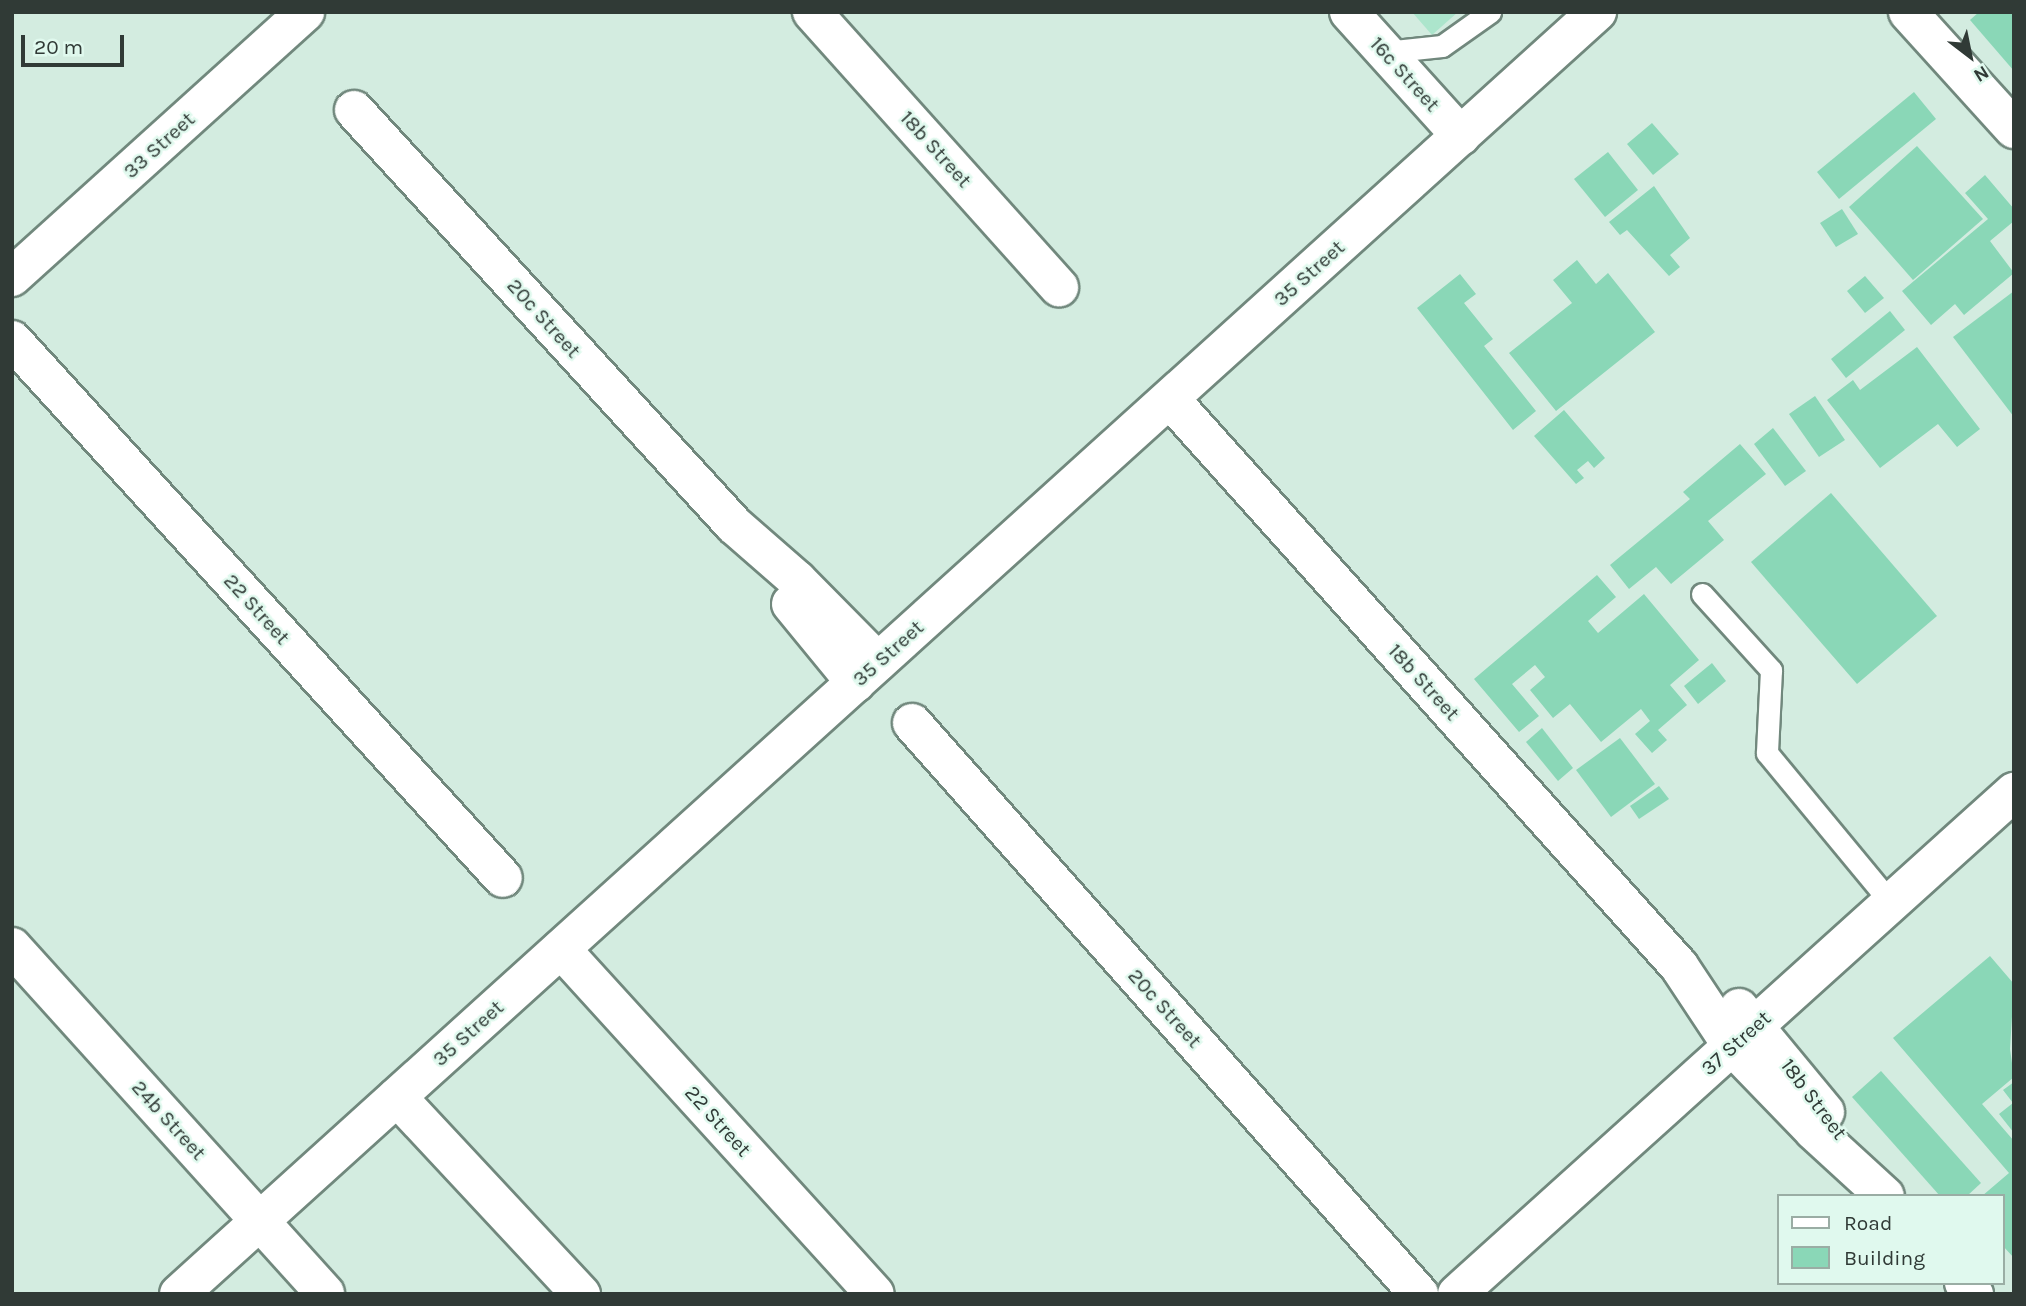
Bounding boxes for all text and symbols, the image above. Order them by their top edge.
scale bar [24,21,128,65]
north arrow [1935,21,2005,91]
street label: 16c Street [1365,31,1445,117]
text: 20 m [34,35,83,59]
text: N [1970,61,1993,87]
street label: 18b Street [895,105,977,193]
street label: 33 Street [118,106,200,184]
street label: 35 Street [1268,235,1350,311]
street label: 20c Street [502,273,586,363]
street label: 22 Street [219,568,295,650]
street label: 35 Street [847,615,929,691]
street label: 18b Street [1383,638,1465,726]
street label: 20c Street [1123,963,1207,1053]
street label: 35 Street [427,995,509,1071]
street label: 37 Street [1696,1005,1776,1081]
street label: 18b Street [1775,1054,1853,1144]
street label: 24b Street [127,1075,211,1165]
street label: 22 Street [680,1080,756,1162]
legend [1778,1194,2005,1285]
text: Road [1844,1211,1892,1235]
text: Building [1844,1246,1925,1270]

